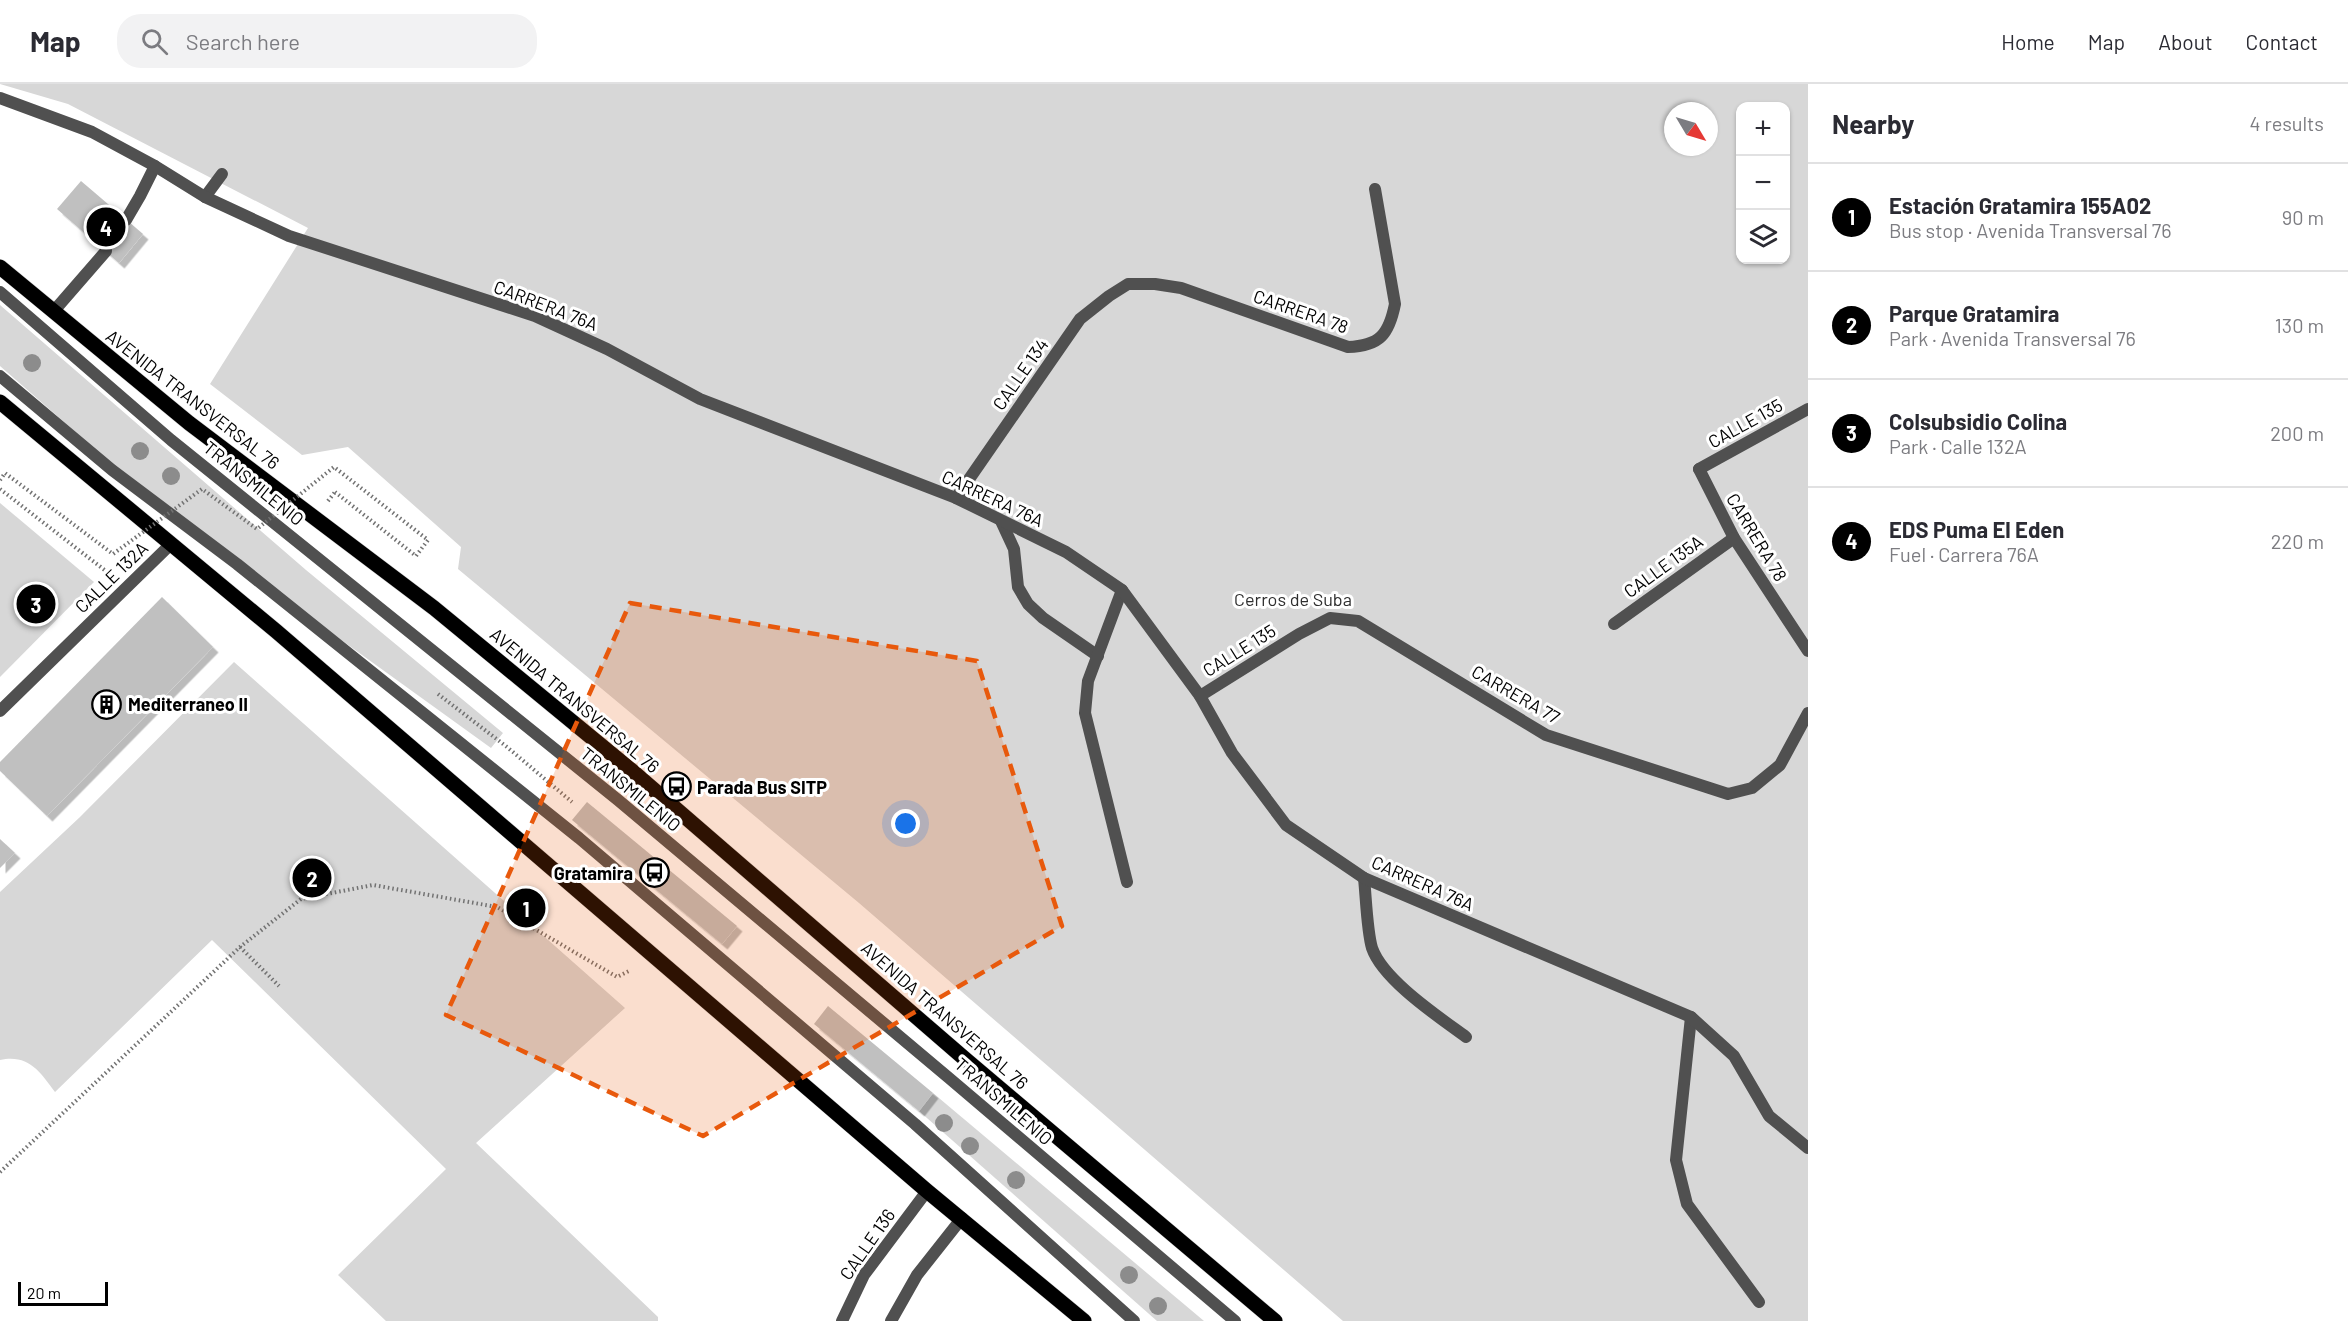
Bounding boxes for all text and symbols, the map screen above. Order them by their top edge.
search box [117,14,537,68]
text: Map [30,24,81,58]
icon: search [138,25,171,58]
text: Search here [186,28,300,54]
text: Home [2001,29,2055,54]
text: Map [2088,29,2125,54]
text: About [2158,29,2213,54]
text: Contact [2246,29,2318,54]
north arrow [1664,102,1718,156]
map controls [1736,102,1790,264]
button: + [1736,102,1790,156]
text: Nearby [1832,108,1914,139]
text: 4 results [2249,111,2324,135]
button: − [1736,156,1790,210]
text: Estación Gratamira 155A02 [1889,192,2151,218]
pin: 4 [86,204,126,250]
text: 1 [1848,205,1855,229]
text: 90 m [2282,205,2324,229]
button: layers [1736,210,1790,264]
text: Bus stop · Avenida Transversal 76 [1889,218,2172,242]
street label: CARRERA 76A [491,275,601,335]
street label: CARRERA 78 [1251,285,1351,337]
text: Parque Gratamira [1889,300,2059,326]
text: 2 [1846,313,1857,337]
text: 130 m [2275,313,2324,337]
street label: AVENIDA TRANSVERSAL 76 [102,324,284,474]
text: Park · Avenida Transversal 76 [1889,326,2136,350]
street label: CALLE 134 [987,334,1053,414]
street label: CALLE 135 [1704,394,1786,452]
text: Colsubsidio Colina [1889,408,2067,434]
text: 3 [1846,421,1857,445]
text: 200 m [2270,421,2324,445]
text: Park · Calle 132A [1889,434,2027,458]
street label: TRANSMILENIO [200,436,308,530]
street label: CARRERA 76A [939,465,1047,531]
street label: CARRERA 78 [1722,489,1792,585]
text: EDS Puma El Eden [1889,516,2064,542]
text: 4 [1845,529,1858,553]
text: 220 m [2271,529,2324,553]
street label: CALLE 135A [1619,530,1707,602]
street label: CALLE 132A [70,537,152,617]
text: Fuel · Carrera 76A [1889,542,2039,566]
pin: 3 [16,582,56,626]
park label: Cerros de Suba [1234,588,1352,610]
street label: CALLE 135 [1199,619,1279,681]
street label: AVENIDA TRANSVERSAL 76 [486,623,664,777]
street label: CARRERA 77 [1468,660,1564,728]
building icon: Mediterraneo II [91,688,123,720]
place label: Mediterraneo II [128,693,248,715]
street label: TRANSMILENIO [577,742,685,836]
bus stop icon: Parada Bus SITP [660,771,692,803]
place label: Parada Bus SITP [697,776,827,798]
your location [891,809,920,838]
street label: CARRERA 76A [1368,851,1478,915]
pin: 2 [292,856,332,900]
bus stop icon: Gratamira [638,857,670,889]
place label: Gratamira [554,862,633,884]
pin: 1 [506,886,546,930]
street label: AVENIDA TRANSVERSAL 76 [857,936,1033,1094]
street label: TRANSMILENIO [951,1053,1057,1149]
street label: CALLE 136 [835,1204,899,1284]
scale bar [18,1279,108,1306]
text: 20 m [27,1283,61,1302]

